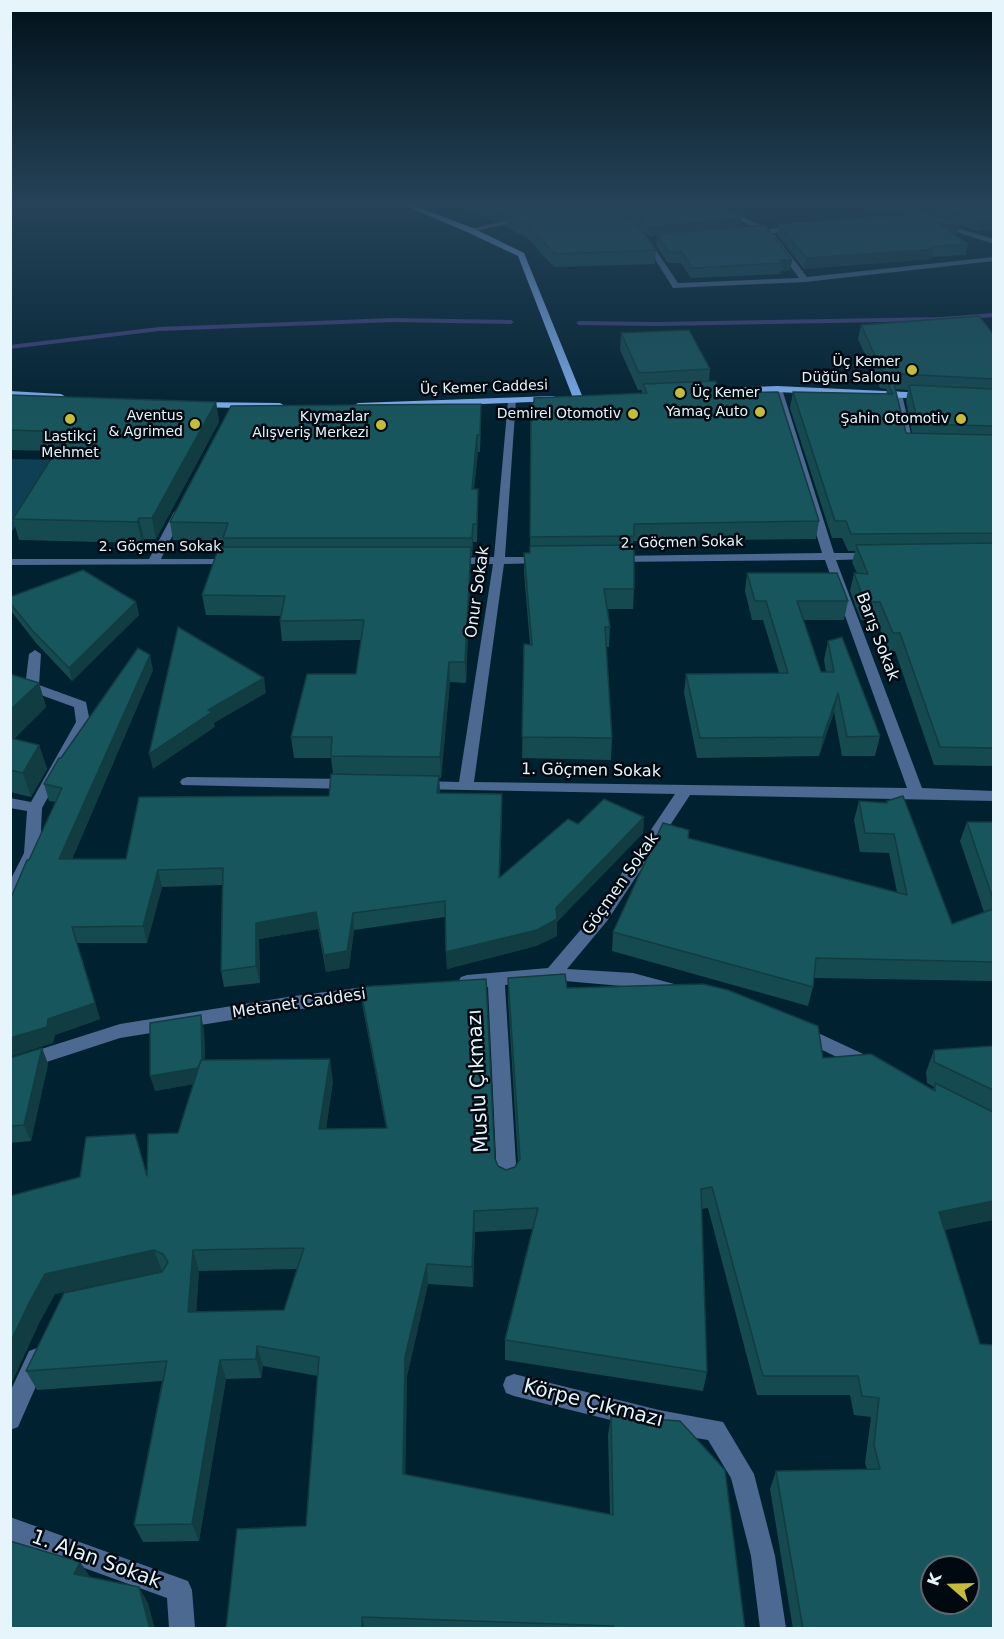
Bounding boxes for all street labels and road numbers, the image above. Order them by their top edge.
street label: Üç Kemer Caddesi [420,377,548,399]
street label: 2. Göçmen Sokak [621,534,743,552]
street label: 2. Göçmen Sokak [99,539,221,555]
street label: Onur Sokak [462,545,494,639]
street label: Barış Sokak [851,590,903,684]
street label: 1. Göçmen Sokak [521,760,661,782]
street label: Göçmen Sokak [579,829,663,939]
street label: Metanet Caddesi [231,985,367,1023]
street label: Muslu Çıkmazı [463,1009,495,1153]
street label: Körpe Çıkmazı [521,1375,665,1433]
street label: 1. Alan Sokak [28,1525,164,1595]

